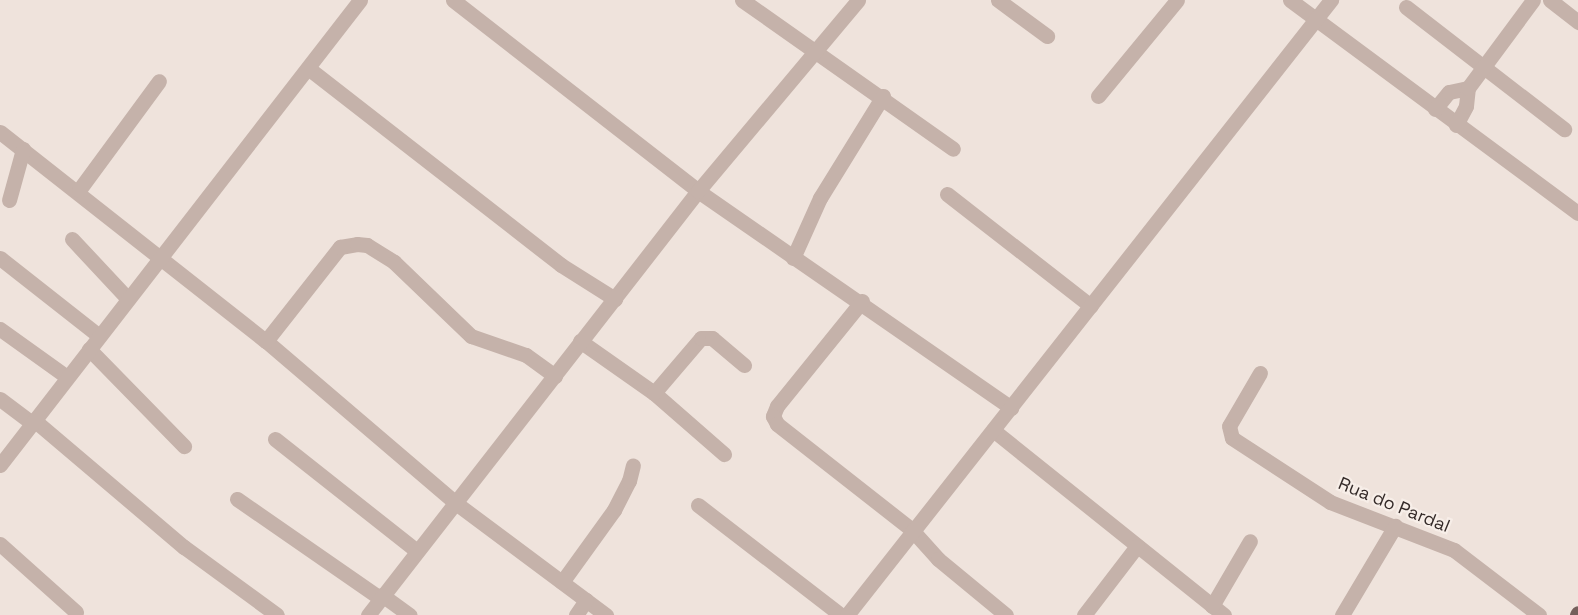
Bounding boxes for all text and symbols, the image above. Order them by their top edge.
street label: Rua do Pardal [1335,473,1453,537]

